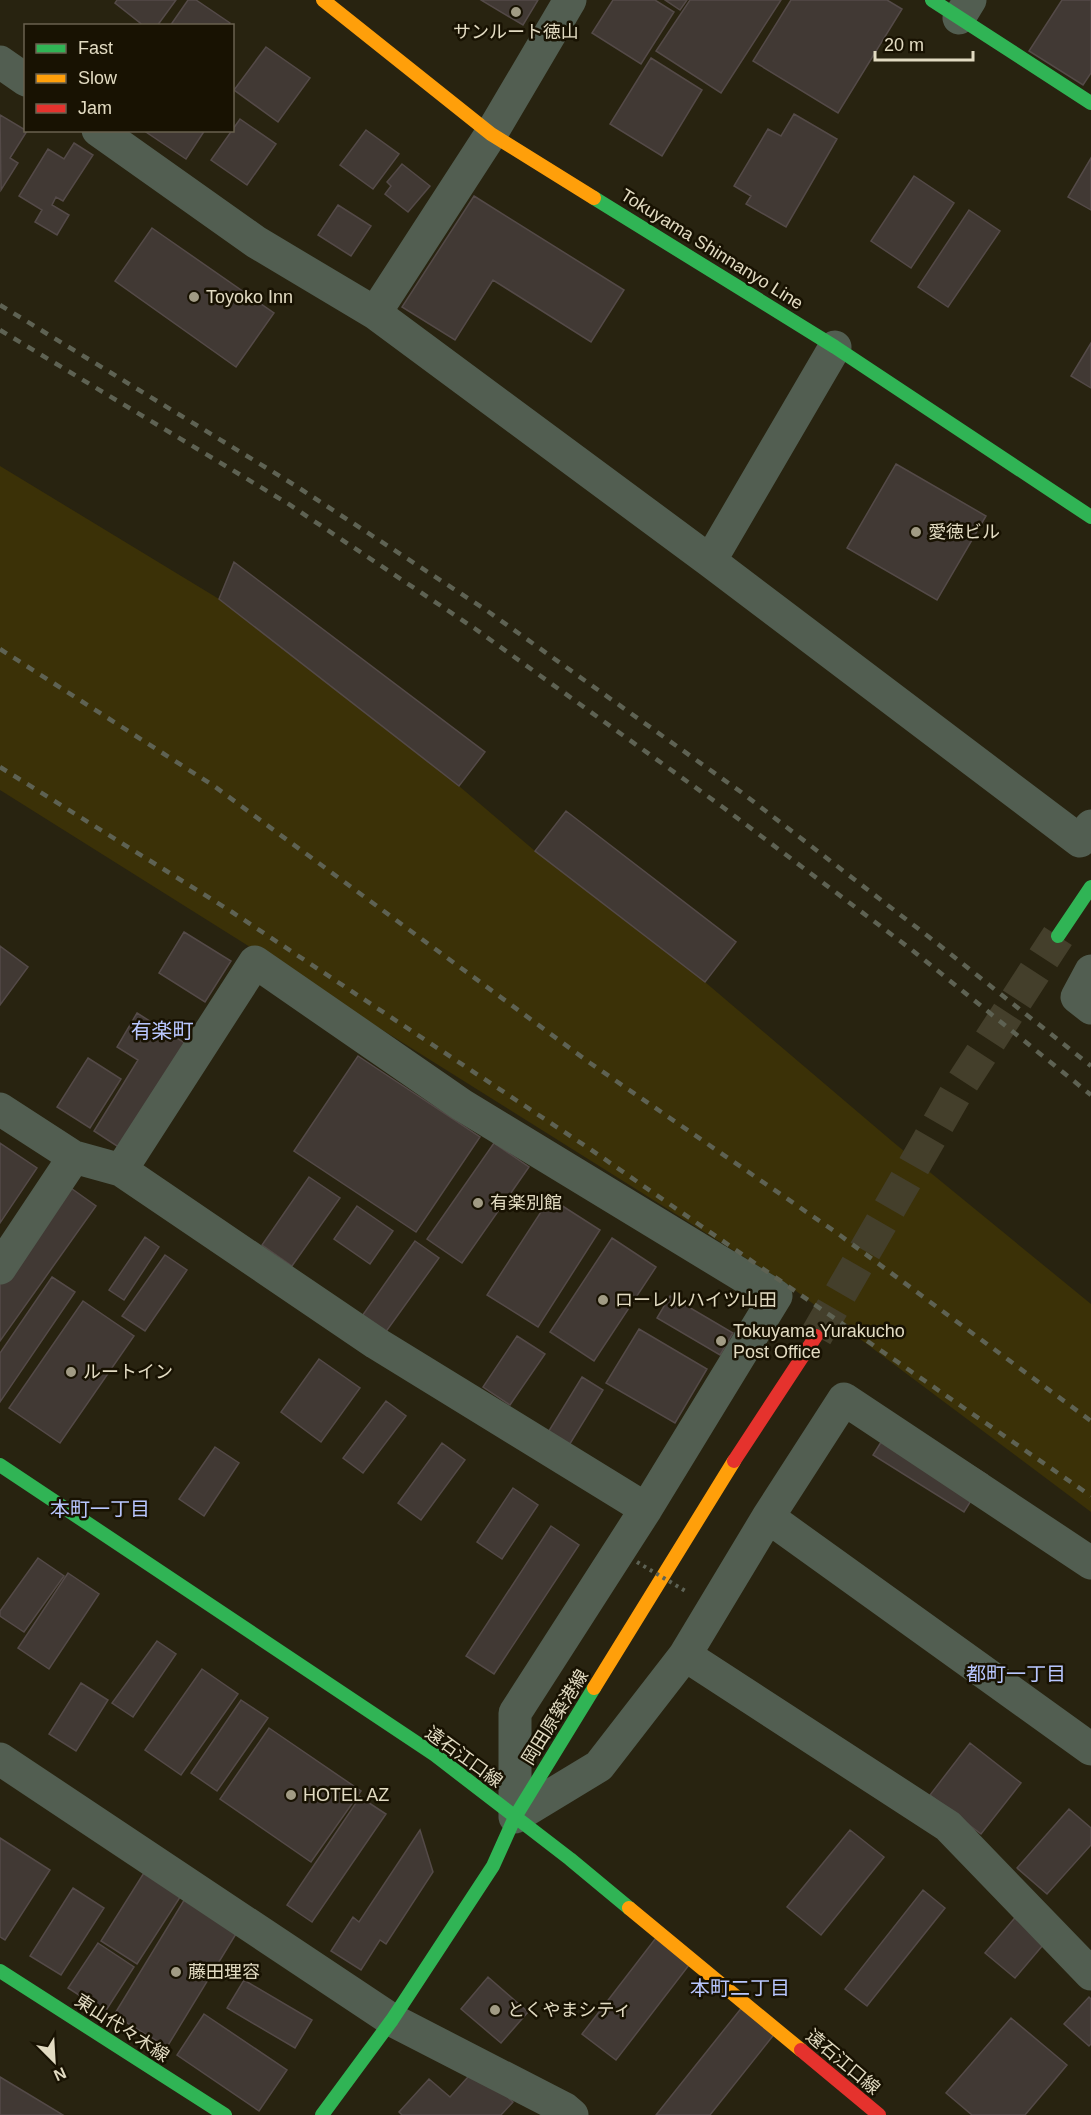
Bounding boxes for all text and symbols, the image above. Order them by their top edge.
marker: サンルート徳山 [509,5,523,19]
place label: サンルート徳山 [453,22,579,42]
legend [24,24,234,132]
scale bar [875,24,972,62]
text: 20 m [884,35,924,55]
text: Fast [78,38,113,58]
text: Slow [78,68,118,88]
text: Jam [78,98,112,118]
street label: Tokuyama Shinnanyo Line [617,185,807,313]
place label: Toyoko Inn [206,287,293,307]
marker: Toyoko Inn [187,290,201,304]
place label: 愛徳ビル [928,522,1000,542]
marker: 愛徳ビル [909,525,923,539]
district label: 有楽町 [131,1019,194,1042]
place label: 有楽別館 [490,1193,562,1213]
marker: 有楽別館 [471,1196,485,1210]
place label: ローレルハイツ山田 [615,1290,777,1310]
marker: ローレルハイツ山田 [596,1293,610,1307]
place label: Tokuyama Yurakucho Post Office [733,1321,905,1362]
marker: Tokuyama Yurakucho Post Office [714,1334,728,1348]
place label: ルートイン [83,1362,173,1382]
marker: ルートイン [64,1365,78,1379]
district label: 本町一丁目 [50,1498,150,1520]
district label: 都町一丁目 [966,1663,1066,1685]
street label: 岡田原築港線 [518,1666,592,1768]
street label: 遠石江口線 [422,1722,506,1792]
place label: HOTEL AZ [303,1785,389,1805]
marker: HOTEL AZ [284,1788,298,1802]
place label: 藤田理容 [188,1962,260,1982]
marker: 藤田理容 [169,1965,183,1979]
district label: 本町二丁目 [690,1977,790,1999]
street label: 東山代々木線 [71,1990,173,2066]
place label: とくやまシティ [507,2000,631,2020]
marker: とくやまシティ [488,2003,502,2017]
street label: 遠石江口線 [802,2025,884,2099]
north arrow [24,2031,84,2091]
text: N [51,2064,69,2084]

